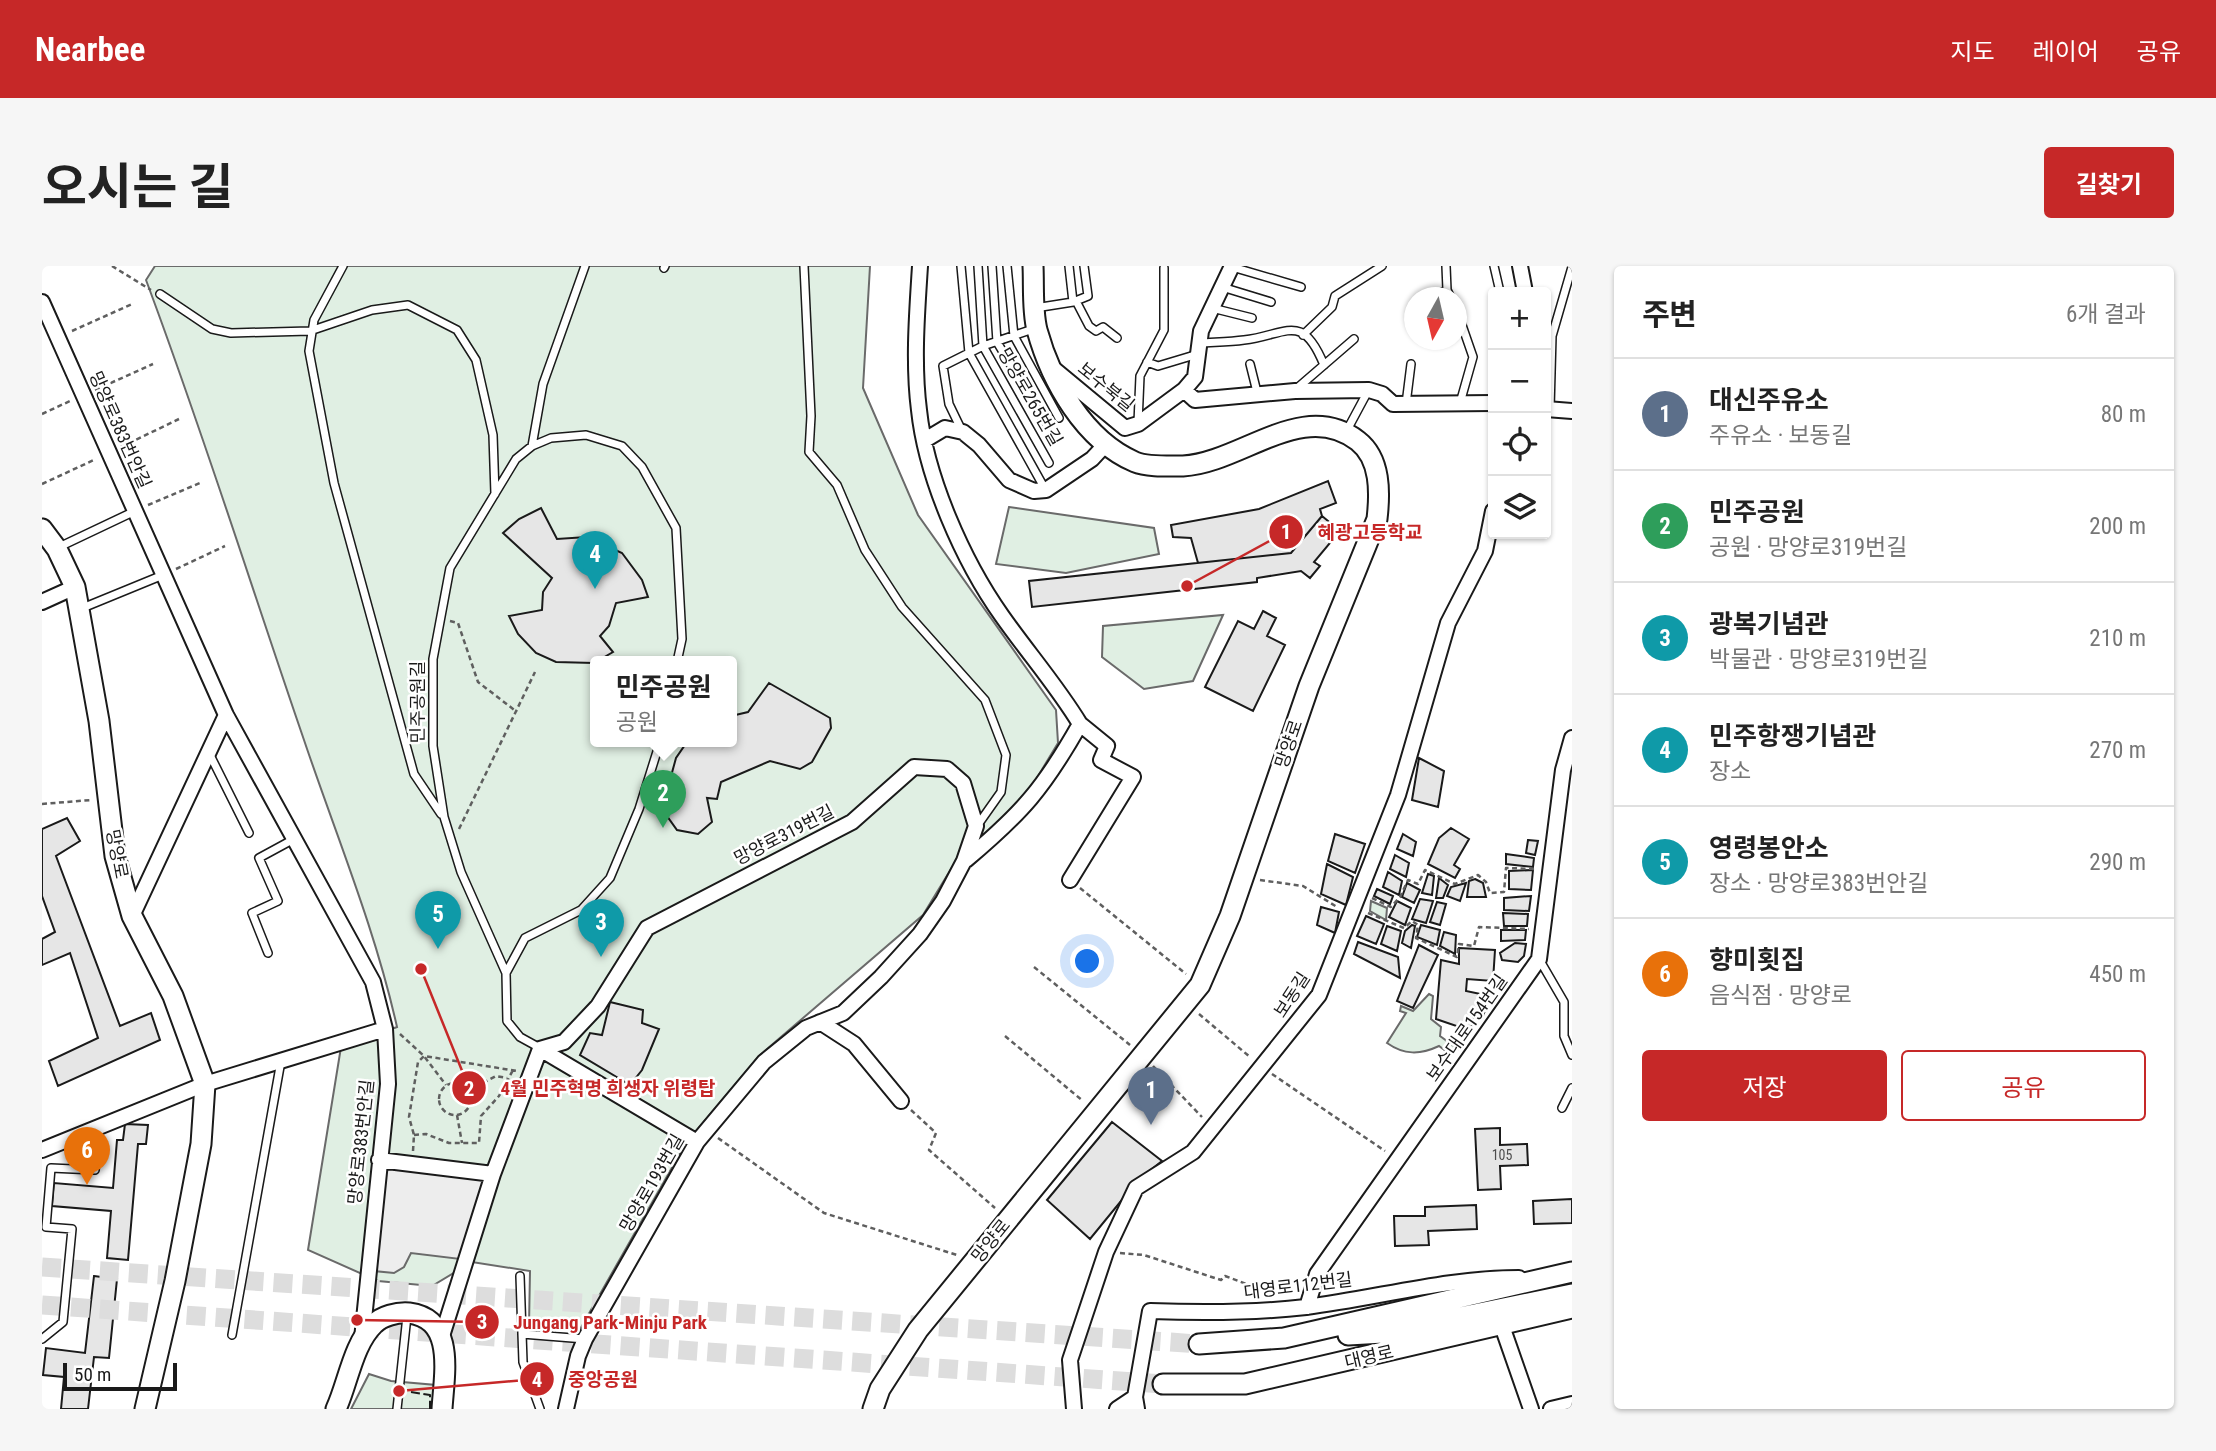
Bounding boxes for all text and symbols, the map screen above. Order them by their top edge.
text: Nearbee [35,30,145,69]
text: 지도 [1950,38,1995,66]
text: 레이어 [2033,38,2099,66]
text: 공유 [2137,38,2181,66]
button: 길찾기 [2044,147,2174,218]
text: 오시는 길 [42,159,234,216]
north arrow [1404,287,1467,350]
map controls [1488,287,1551,539]
button: + [1488,287,1551,350]
text: 주변 [1642,297,1697,332]
text: 6개 결과 [2066,301,2146,328]
street label: 망양로265번길 [994,344,1067,449]
button: − [1488,350,1551,413]
street label: 보수북길 [1074,358,1139,416]
street label: 망양로383번안길 [85,368,156,492]
text: 대신주유소 [1709,385,1829,415]
text: 1 [1659,401,1671,428]
text: 80 m [2101,401,2146,428]
button: locate [1488,413,1551,476]
text: 주유소 · 보동길 [1709,422,1852,449]
button: layers [1488,476,1551,539]
text: 민주공원 [1709,497,1805,527]
callout: 혜광고등학교 [1269,512,1436,552]
text: 2 [1659,513,1671,540]
text: 200 m [2089,513,2146,540]
text: 1 [1281,520,1291,544]
text: 혜광고등학교 [1318,521,1422,544]
pin: 4 [572,531,618,589]
text: 공원 · 망양로319번길 [1709,534,1907,561]
text: 광복기념관 [1709,609,1829,639]
text: 3 [1659,625,1671,652]
text: 210 m [2089,625,2146,652]
text: 박물관 · 망양로319번길 [1709,646,1929,673]
popup [590,656,737,747]
street label: 민주공원길 [407,661,428,743]
text: 민주공원 [616,672,711,702]
text: 공원 [616,709,658,736]
street label: 망양로 [1271,717,1307,771]
text: 민주항쟁기념관 [1709,721,1876,751]
text: 4 [1659,737,1671,764]
text: 270 m [2089,737,2146,764]
text: 장소 [1709,758,1751,785]
pin: 2 [640,770,686,828]
street label: 망양로319번길 [730,800,837,869]
street label: 망양로 [102,828,133,880]
text: 영령봉안소 [1709,833,1829,863]
text: 5 [1659,849,1671,876]
text: 290 m [2089,849,2146,876]
text: 장소 · 망양로383번안길 [1709,870,1929,897]
pin: 5 [415,891,461,949]
pin: 3 [578,899,624,957]
your location [1070,944,1104,978]
text: 향미횟집 [1709,945,1805,975]
text: 6 [1659,961,1671,988]
text: 450 m [2089,961,2146,988]
street label: 보동길 [1269,968,1314,1021]
street label: 보수대로154번길 [1422,970,1511,1085]
text: 음식점 · 망양로 [1709,982,1852,1009]
button: 저장 [1642,1050,1887,1121]
button: 공유 [1901,1050,2146,1121]
pin: 1 [1128,1067,1174,1125]
callout: 4월 민주혁명 희생자 위령탑 [452,1068,730,1108]
text: 2 [464,1077,474,1101]
text: 4월 민주혁명 희생자 위령탑 [500,1077,716,1100]
street label: 망양로383번안길 [343,1078,378,1206]
pin: 6 [64,1127,110,1185]
street label: 망양로193번길 [615,1130,688,1235]
house number: 105 [1492,1147,1512,1163]
street label: 망양로 [967,1215,1014,1267]
street label: 대영로112번길 [1242,1268,1354,1303]
callout: Jungang Park-Minju Park [464,1302,721,1342]
text: 3 [477,1310,487,1334]
text: Jungang Park-Minju Park [513,1311,708,1334]
street label: 대영로 [1342,1341,1395,1372]
callout: 중앙공원 [519,1359,652,1399]
scale bar [63,1360,177,1392]
text: 50 m [74,1363,111,1386]
text: 4 [532,1368,542,1392]
text: 중앙공원 [568,1368,638,1391]

